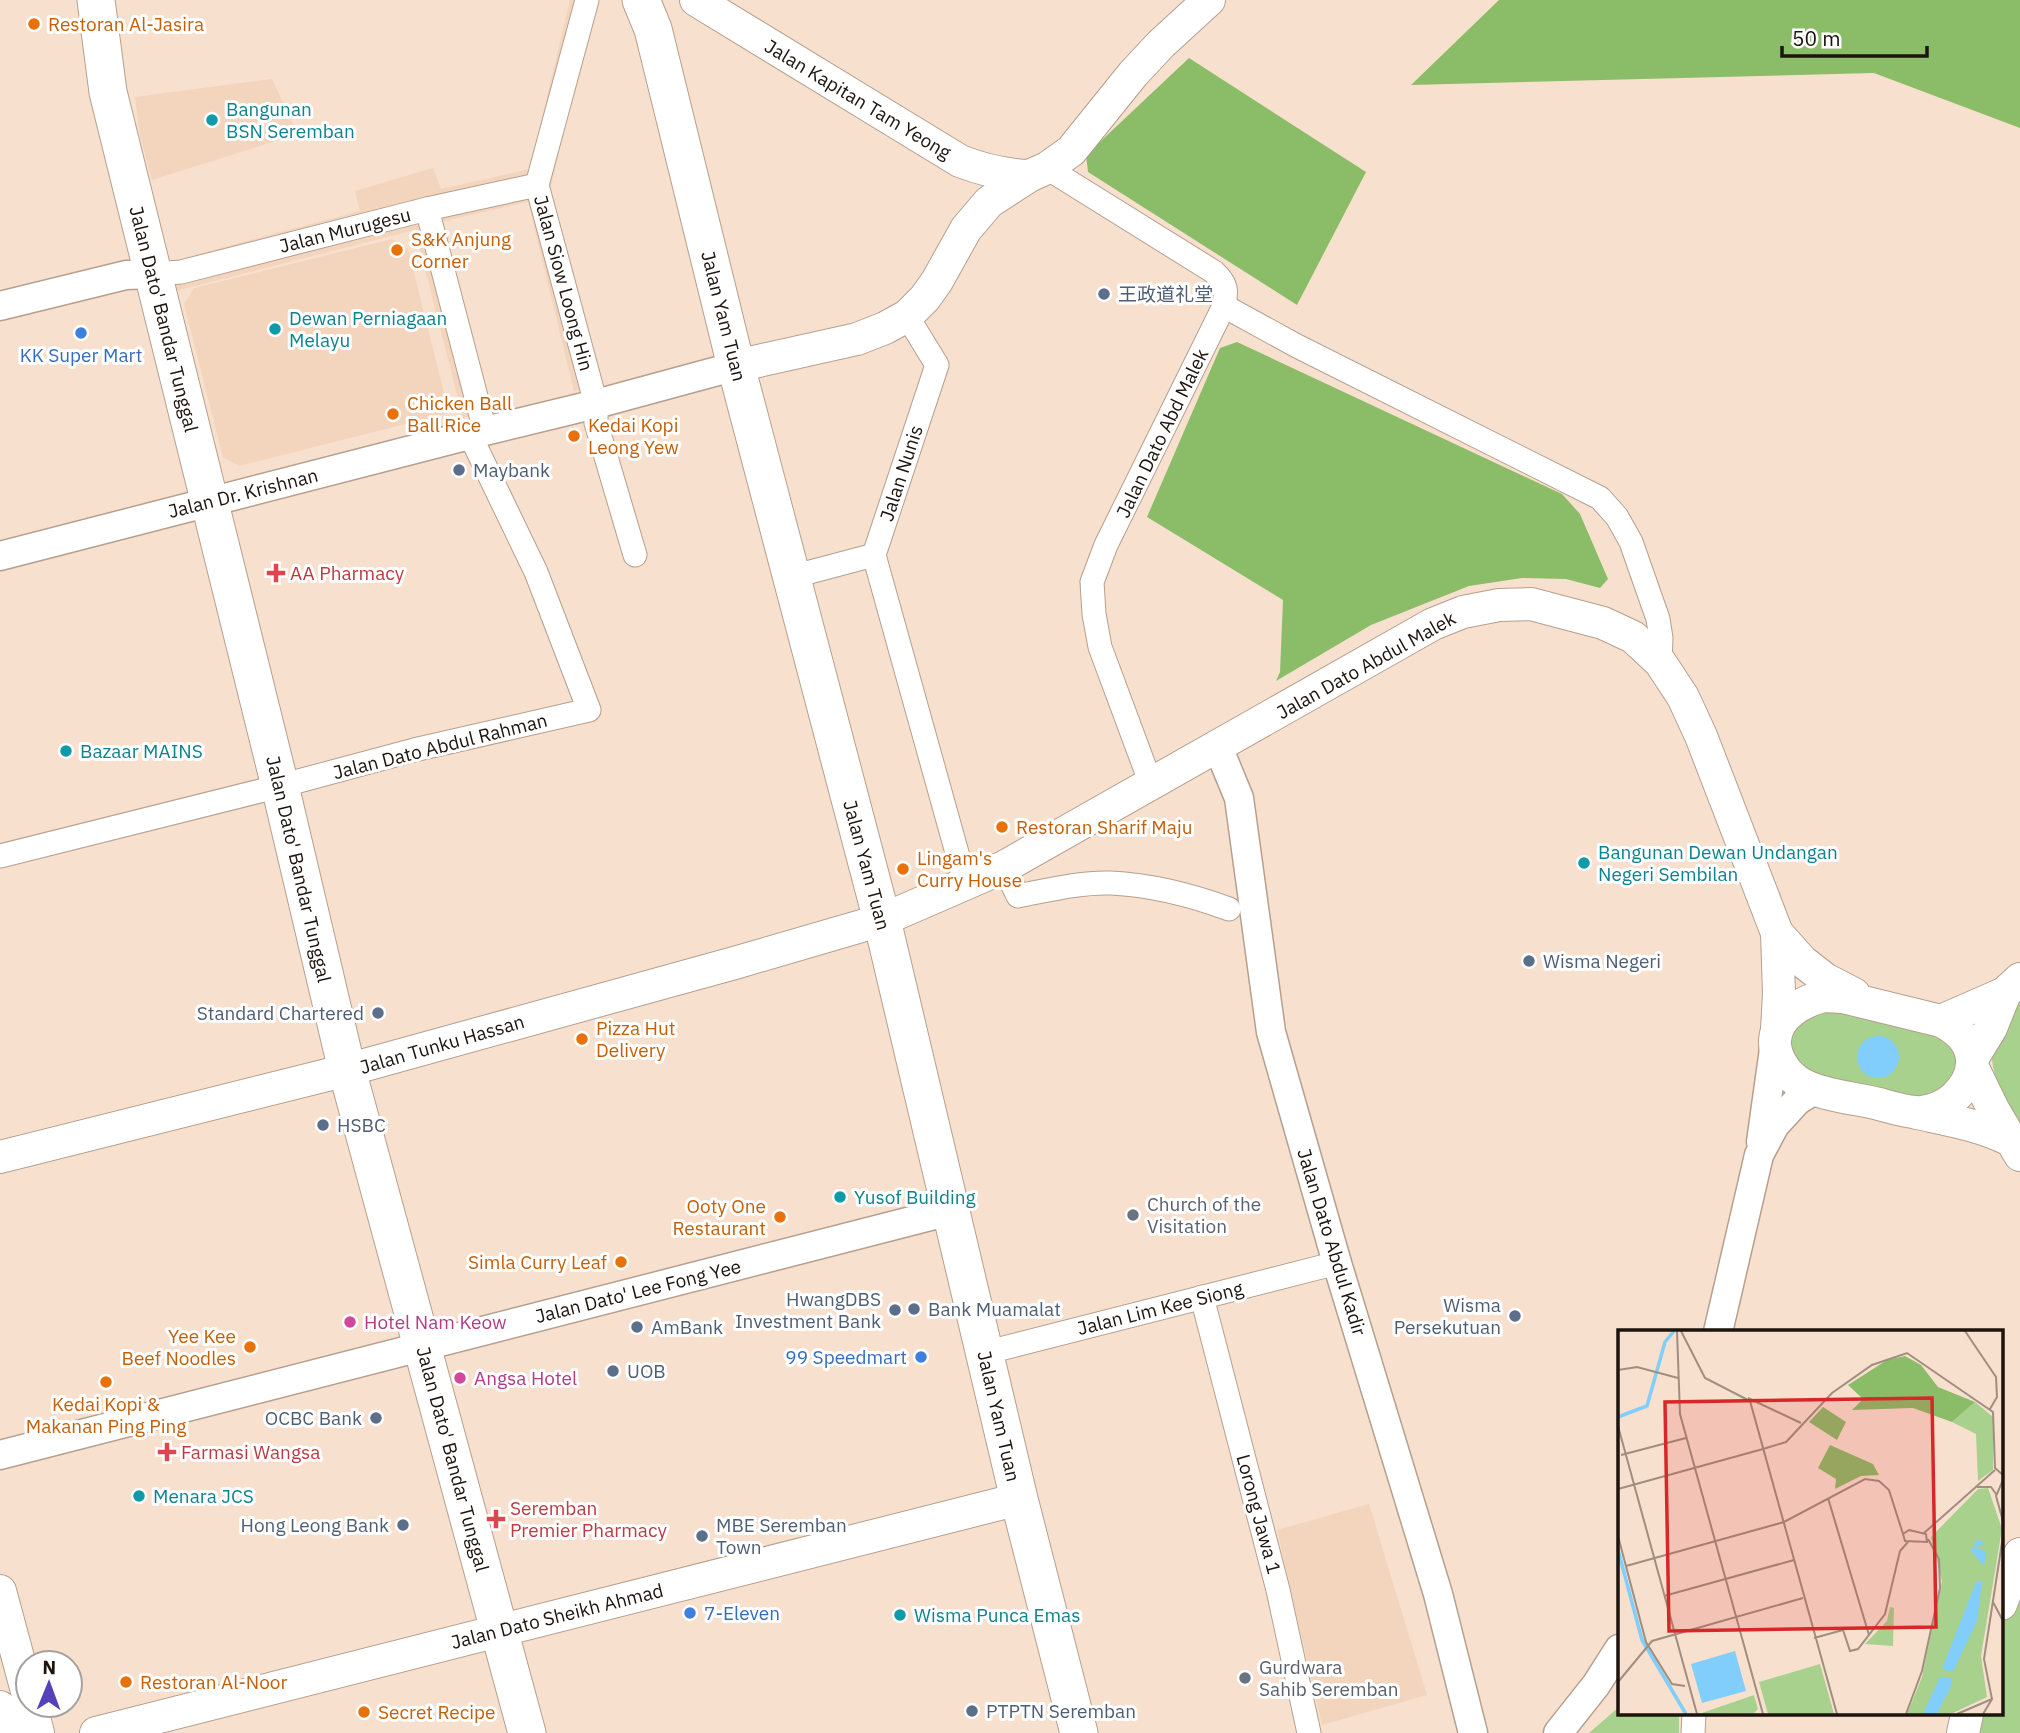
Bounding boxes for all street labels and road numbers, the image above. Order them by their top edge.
street label: Jalan Kapitan Tam Yeong [760,34,956,164]
street label: Jalan Siow Loong Hin [529,193,599,373]
street label: Jalan Murugesu [277,202,413,258]
street label: Jalan Dato' Bandar Tunggal [124,203,204,435]
street label: Jalan Yam Tuan [696,248,752,384]
street label: Jalan Dato Abd Malek [1111,345,1213,521]
street label: Jalan Nunis [874,422,928,524]
street label: Jalan Dr. Krishnan [166,463,320,523]
street label: Jalan Dato Abdul Malek [1272,606,1460,724]
street label: Jalan Dato Abdul Rahman [330,708,550,784]
street label: Jalan Dato' Bandar Tunggal [261,753,337,985]
street label: Jalan Yam Tuan [838,797,896,933]
street label: Jalan Tunku Hassan [357,1009,527,1079]
street label: Jalan Dato Abdul Kadir [1292,1146,1372,1338]
street label: Jalan Dato' Lee Fong Yee [533,1254,743,1328]
street label: Jalan Lim Kee Siong [1075,1276,1245,1340]
street label: Jalan Dato' Bandar Tunggal [411,1344,495,1574]
street label: Jalan Yam Tuan [972,1348,1026,1484]
street label: Lorong Jawa 1 [1231,1451,1287,1577]
street label: Jalan Dato Sheikh Ahmad [448,1578,666,1654]

